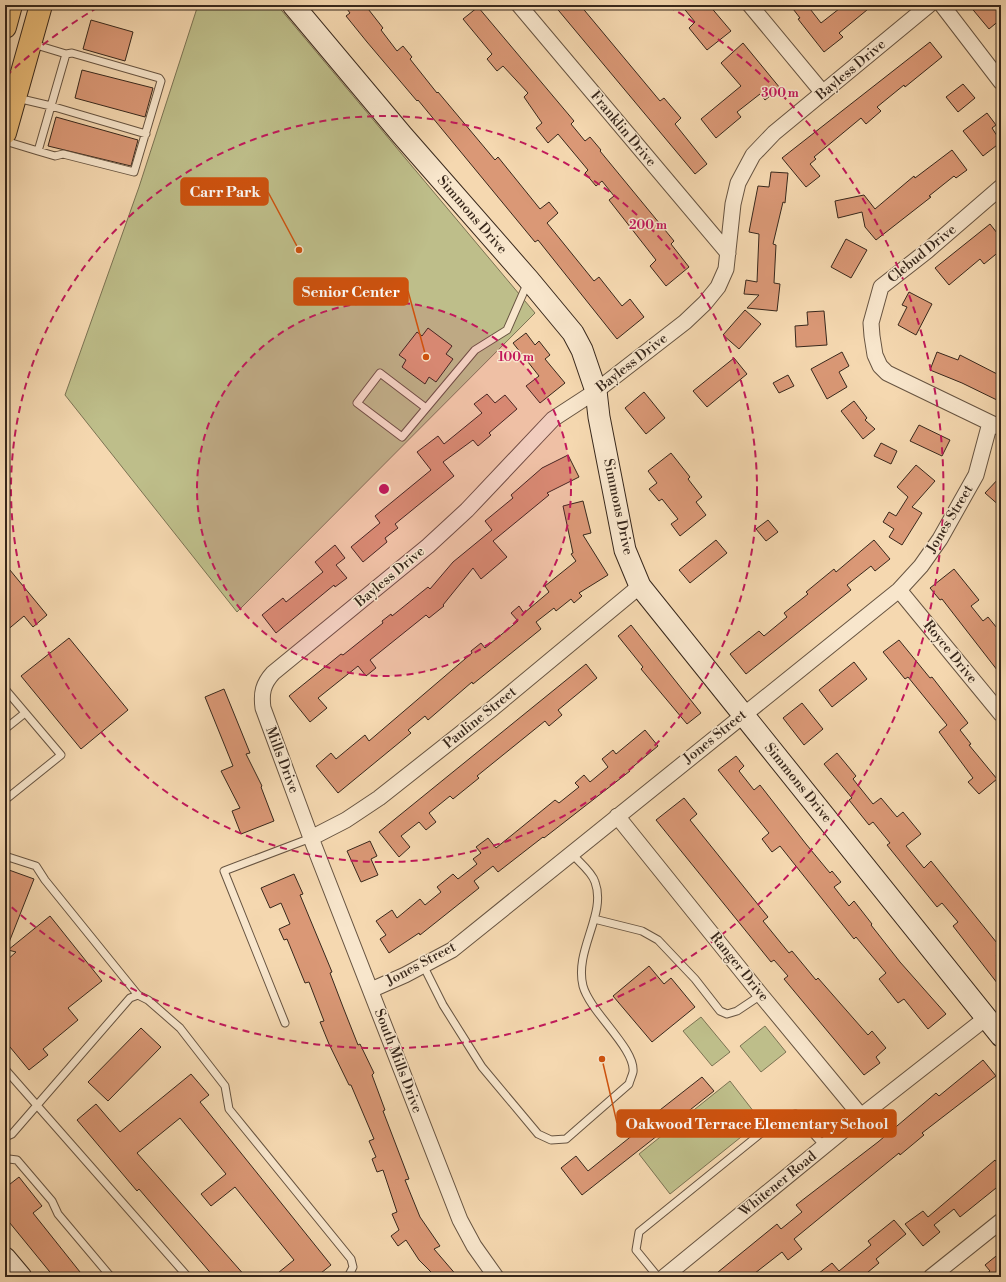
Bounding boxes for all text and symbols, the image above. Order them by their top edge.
street label: Bayless Drive [812,36,890,105]
text: 300 m [761,86,799,101]
street label: Franklin Drive [586,87,660,171]
street label: Simmons Drive [433,172,511,258]
callout: Carr Park [181,178,268,205]
text: Carr Park [189,183,261,202]
text: 200 m [629,218,667,233]
street label: Clebud Drive [884,221,960,287]
callout: Senior Center [294,278,408,305]
text: Senior Center [302,283,401,302]
street label: Bayless Drive [592,330,671,397]
text: 100 m [498,350,534,365]
street label: Simmons Drive [599,457,637,557]
centre of rings [377,482,391,496]
street label: Jones Street [922,482,977,557]
street label: Bayless Drive [351,543,429,612]
street label: Royce Drive [919,617,981,687]
street label: Pauline Street [440,683,520,753]
street label: Jones Street [679,706,750,769]
street label: Mills Drive [261,724,303,796]
street label: Simmons Drive [760,739,836,827]
street label: Ranger Drive [706,929,772,1005]
street label: Jones Street [382,938,459,990]
street label: South Mills Drive [370,1006,426,1116]
callout: Oakwood Terrace Elementary School [617,1110,896,1137]
text: Oakwood Terrace Elementary School [626,1115,888,1134]
street label: Whitener Road [735,1147,820,1221]

